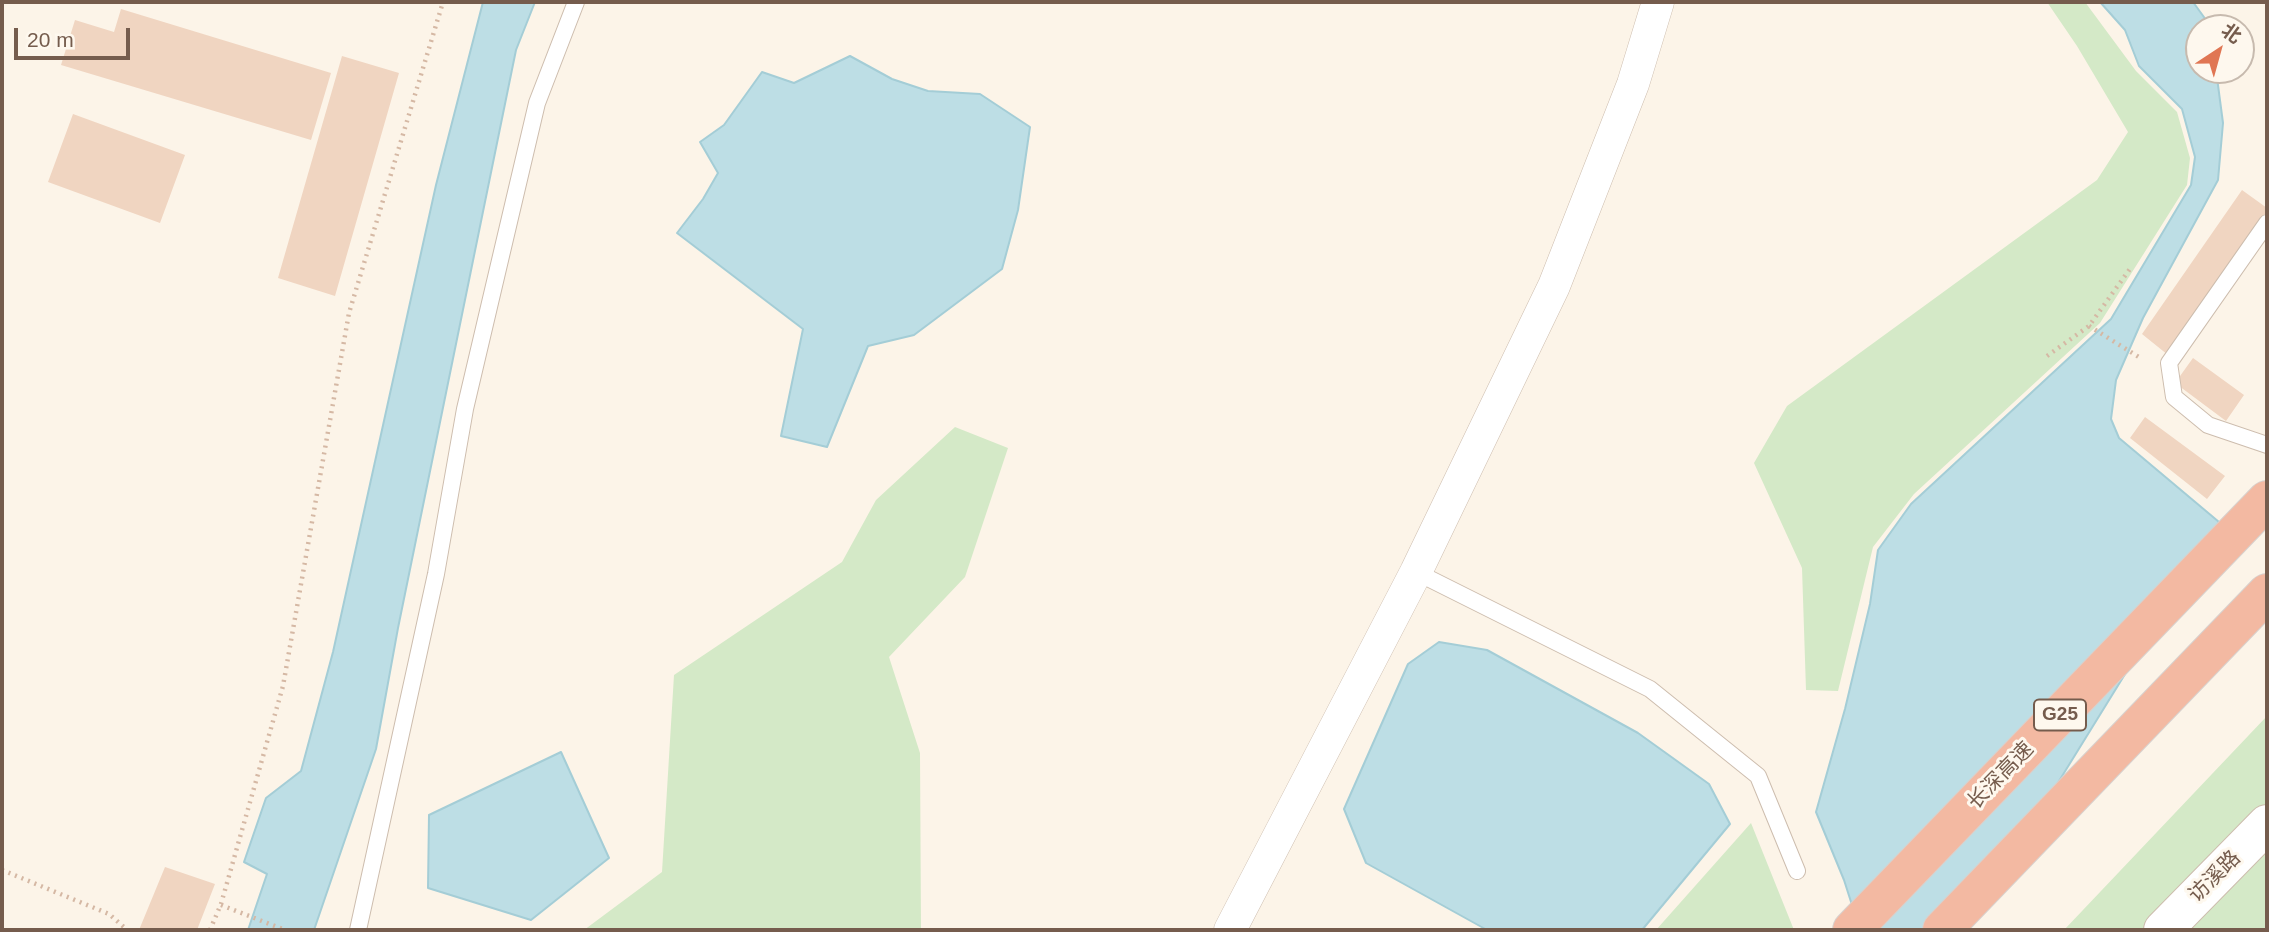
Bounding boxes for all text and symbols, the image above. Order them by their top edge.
scale bar [18,14,133,58]
north arrow [2185,14,2255,84]
text: 北 [2218,19,2245,47]
text: 20 m [27,28,74,51]
road number: G25 [2034,700,2086,730]
street label: 长深高速 [1963,737,2039,815]
street label: 访溪路 [2184,846,2246,908]

